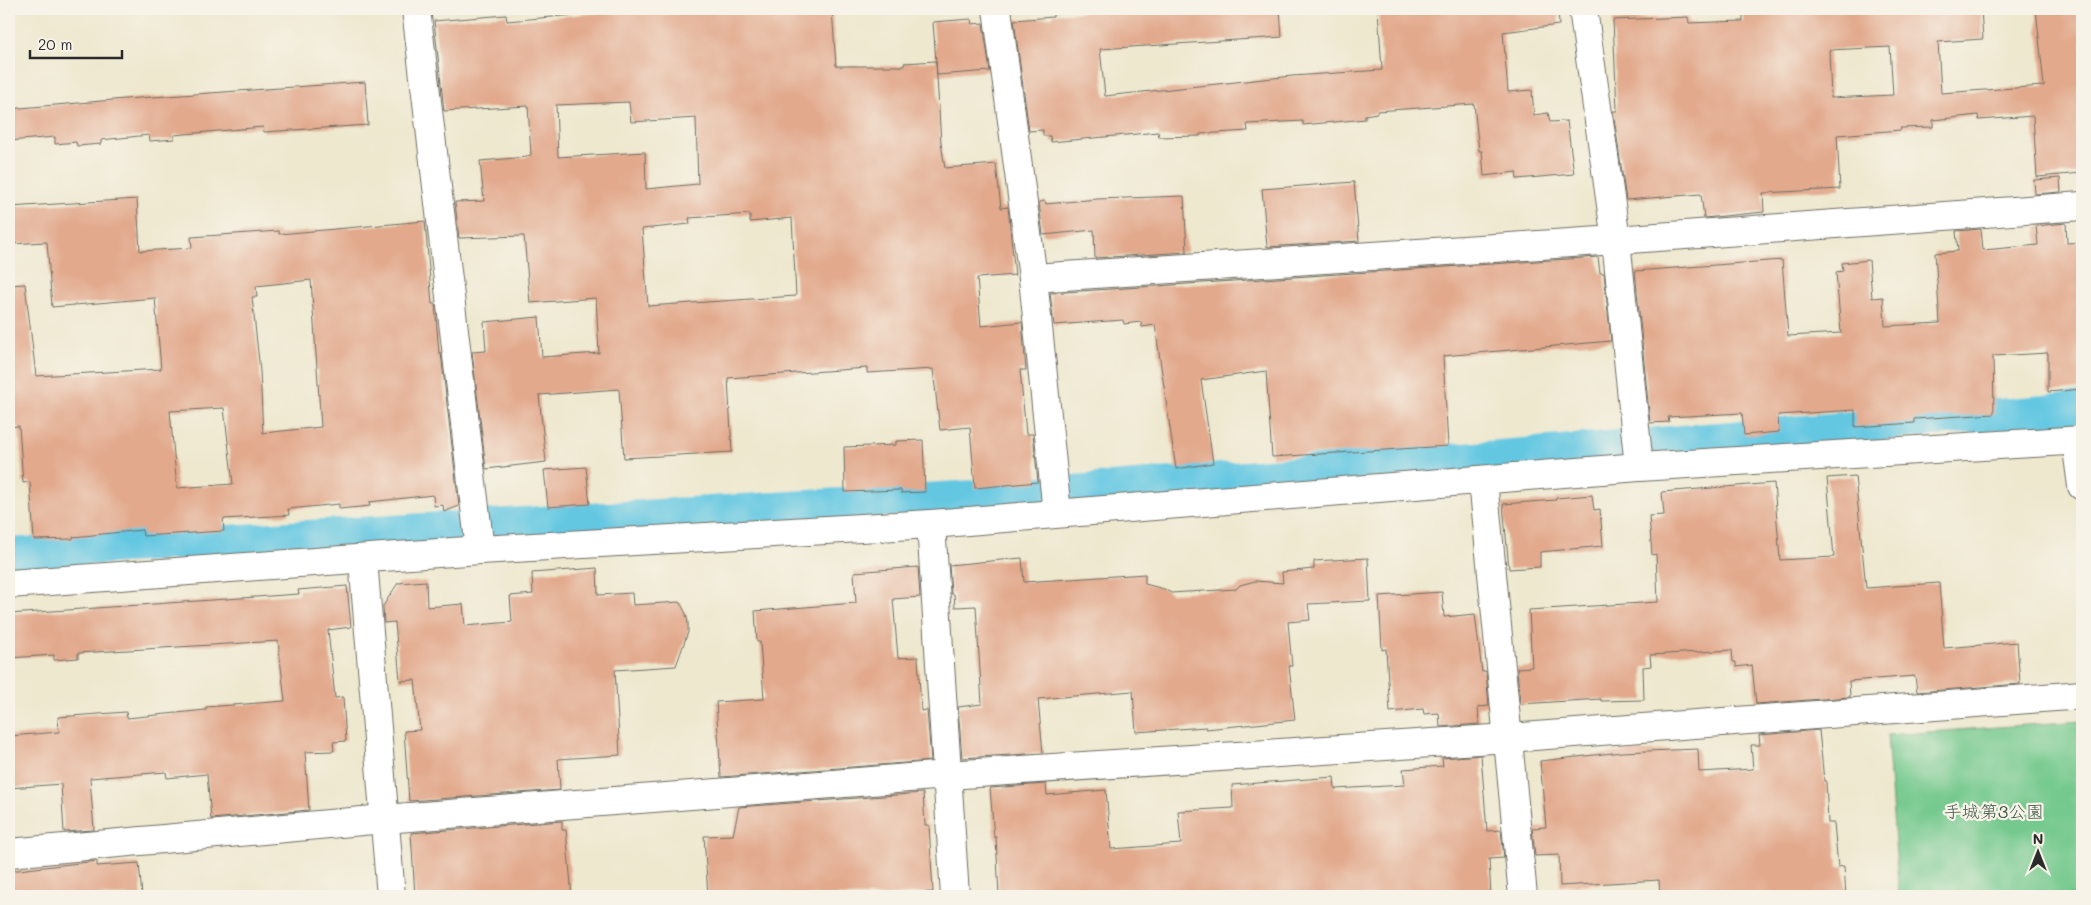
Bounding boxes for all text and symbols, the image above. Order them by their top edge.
scale bar [30,28,122,60]
text: 20 m [38,34,72,54]
park label: 手城第3公園 [1944,799,2044,823]
north arrow [2014,828,2064,878]
text: N [2033,829,2043,848]

